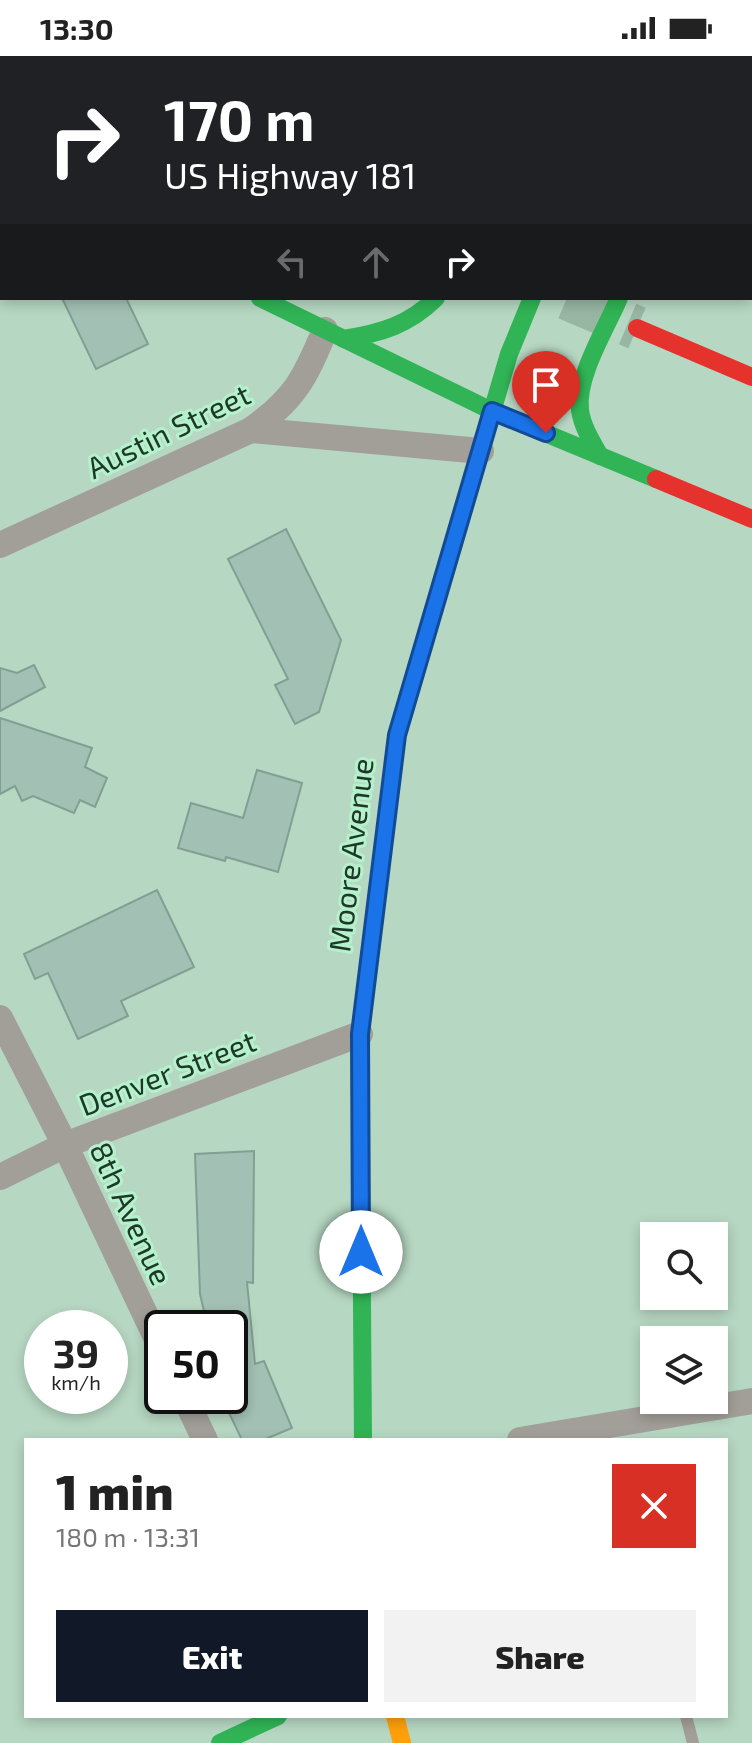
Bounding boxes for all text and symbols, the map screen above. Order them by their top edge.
text: 13:30 [40,10,114,46]
text: 170 m [164,85,315,152]
icon: right [32,88,136,192]
text: US Highway 181 [164,153,416,196]
icon: left [270,240,314,284]
icon: ahead [354,240,398,284]
icon: right [438,240,482,284]
pin [512,351,580,433]
icon: arrive [524,363,568,407]
street label: Austin Street [80,375,256,485]
street label: Moore Avenue [320,756,380,954]
street label: Denver Street [73,1022,261,1122]
street label: 8th Avenue [83,1136,181,1290]
position arrow [319,1210,403,1294]
map controls [640,1222,728,1414]
button: search [640,1222,728,1310]
speed limit sign: 50 [144,1310,248,1414]
button: layers [640,1326,728,1414]
text: 39 [53,1328,99,1376]
text: km/h [51,1370,101,1394]
text: 1 min [56,1462,174,1520]
button: close [612,1464,696,1548]
text: 180 m · 13:31 [56,1521,200,1552]
button: Exit [56,1610,368,1702]
button: Share [384,1610,696,1702]

